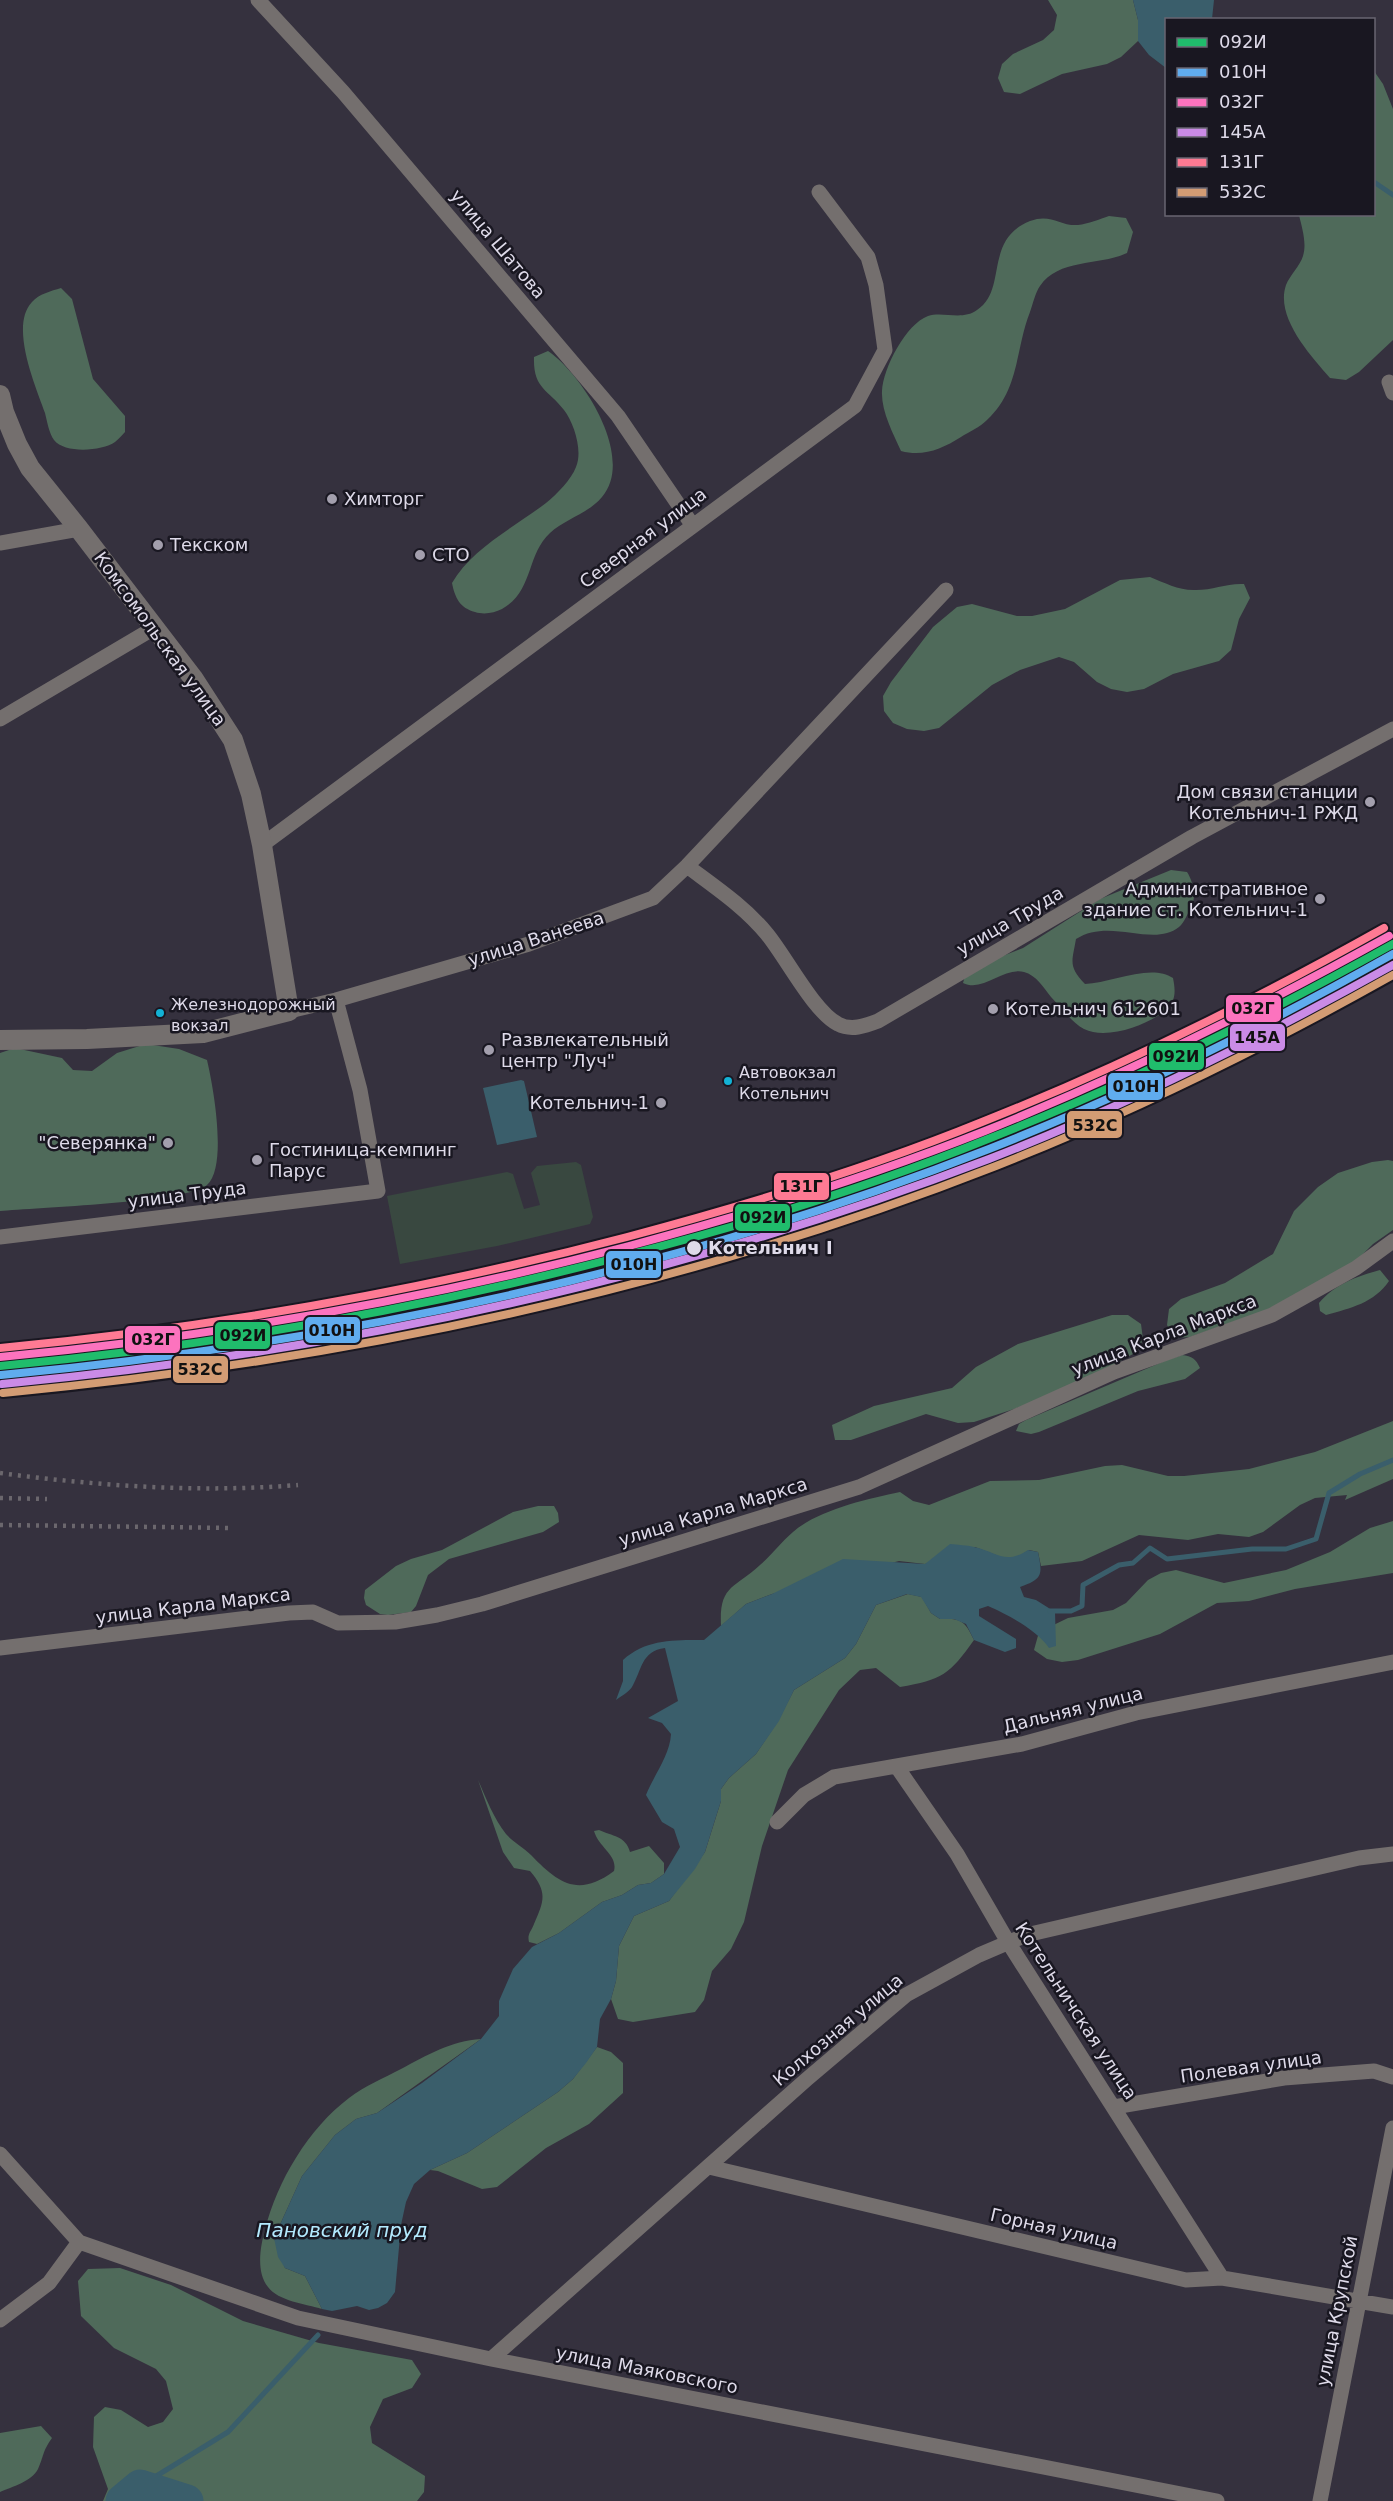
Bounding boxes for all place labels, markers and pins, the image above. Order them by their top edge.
place label: Химторг [344,488,424,509]
marker: Химторг [325,492,339,506]
place label: Текском [169,534,248,555]
marker: Текском [151,538,165,552]
place label: СТО [432,544,470,565]
marker: СТО [413,548,427,562]
place label: Дом связи станции Котельнич-1 РЖД [1176,781,1358,823]
marker: Дом связи станции Котельнич-1 РЖД [1363,795,1377,809]
place label: Административное здание ст. Котельнич-1 [1083,878,1308,920]
marker: Административное здание ст. Котельнич-1 [1313,892,1327,906]
place label: Железнодорожный вокзал [171,995,336,1035]
place label: Котельнич 612601 [1005,998,1181,1019]
marker: Котельнич 612601 [986,1002,1000,1016]
marker: Железнодорожный вокзал [154,1007,166,1019]
place label: Развлекательный центр "Луч" [501,1029,669,1071]
marker: Развлекательный центр "Луч" [482,1043,496,1057]
place label: Автовокзал Котельнич [739,1063,836,1103]
marker: Автовокзал Котельнич [722,1075,734,1087]
place label: Котельнич-1 [529,1092,649,1113]
marker: Котельнич-1 [654,1096,668,1110]
place label: "Северянка" [38,1132,156,1153]
marker: "Северянка" [161,1136,175,1150]
place label: Гостиница-кемпинг Парус [269,1139,457,1181]
marker: Гостиница-кемпинг Парус [250,1153,264,1167]
place label: Котельнич I [708,1237,833,1258]
marker: Котельнич I [685,1239,703,1257]

